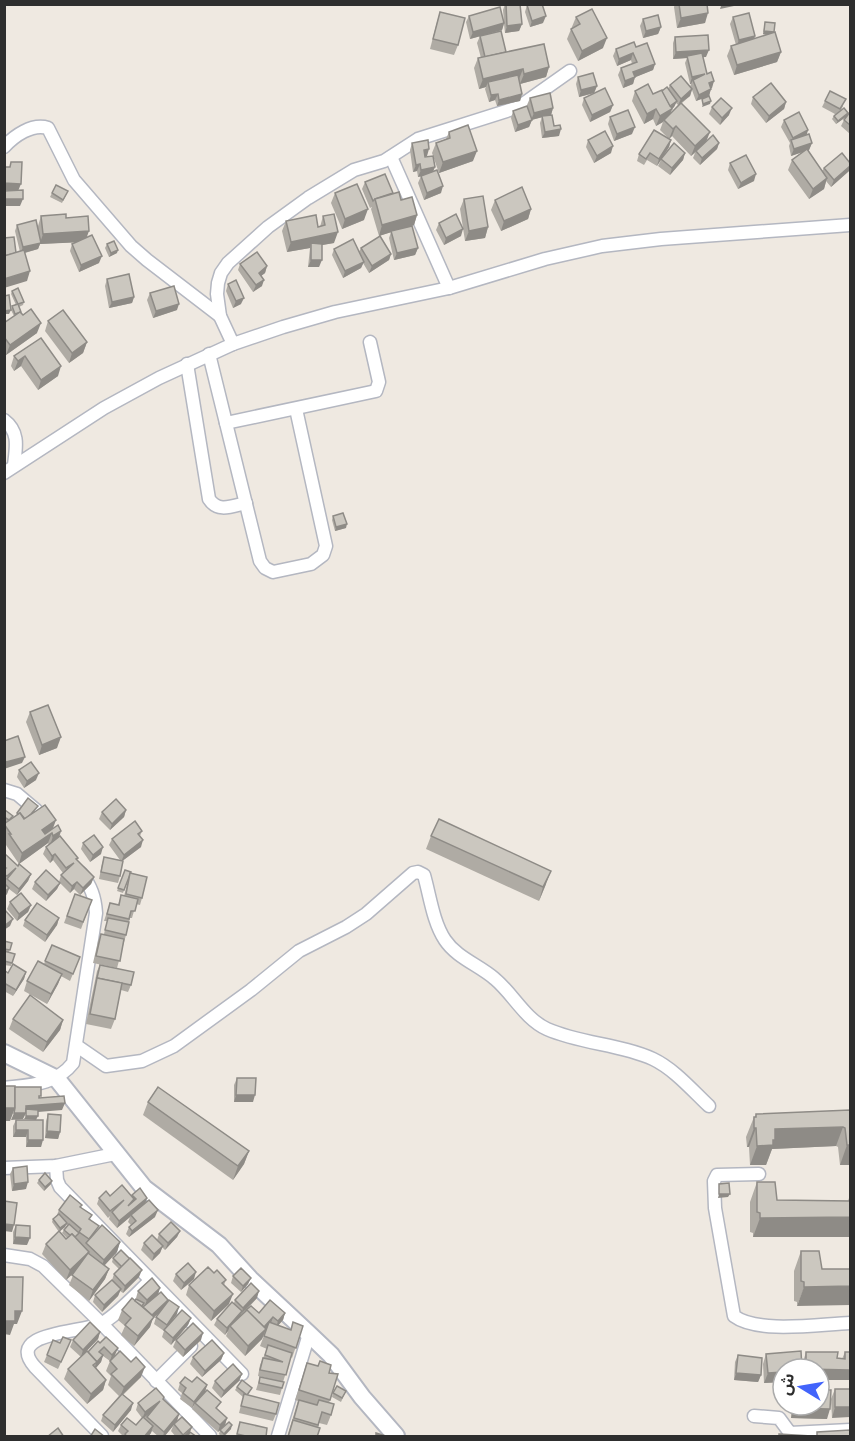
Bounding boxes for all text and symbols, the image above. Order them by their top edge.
north arrow [771,1357,831,1417]
text: ش [773,1371,799,1397]

